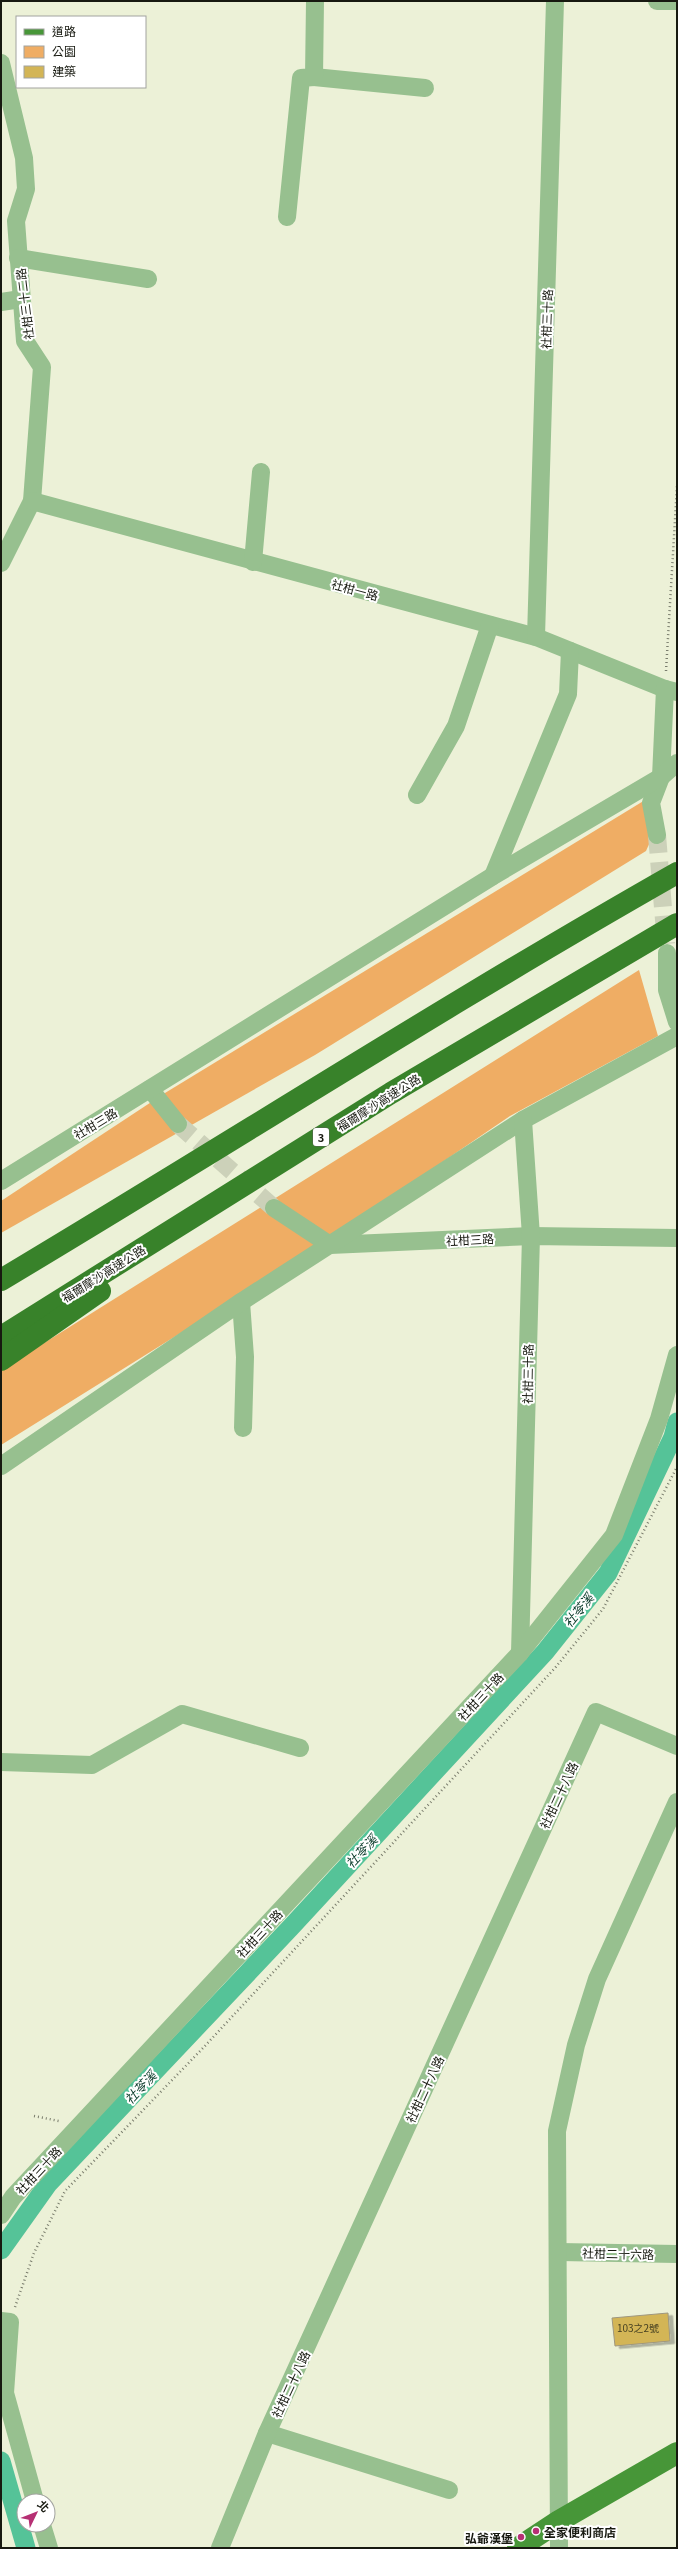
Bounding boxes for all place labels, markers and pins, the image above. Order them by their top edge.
place label: 全家便利商店 [544,2523,616,2540]
marker: 全家便利商店 [531,2526,541,2536]
place label: 弘爺漢堡 [465,2529,513,2546]
marker: 弘爺漢堡 [516,2532,526,2542]

